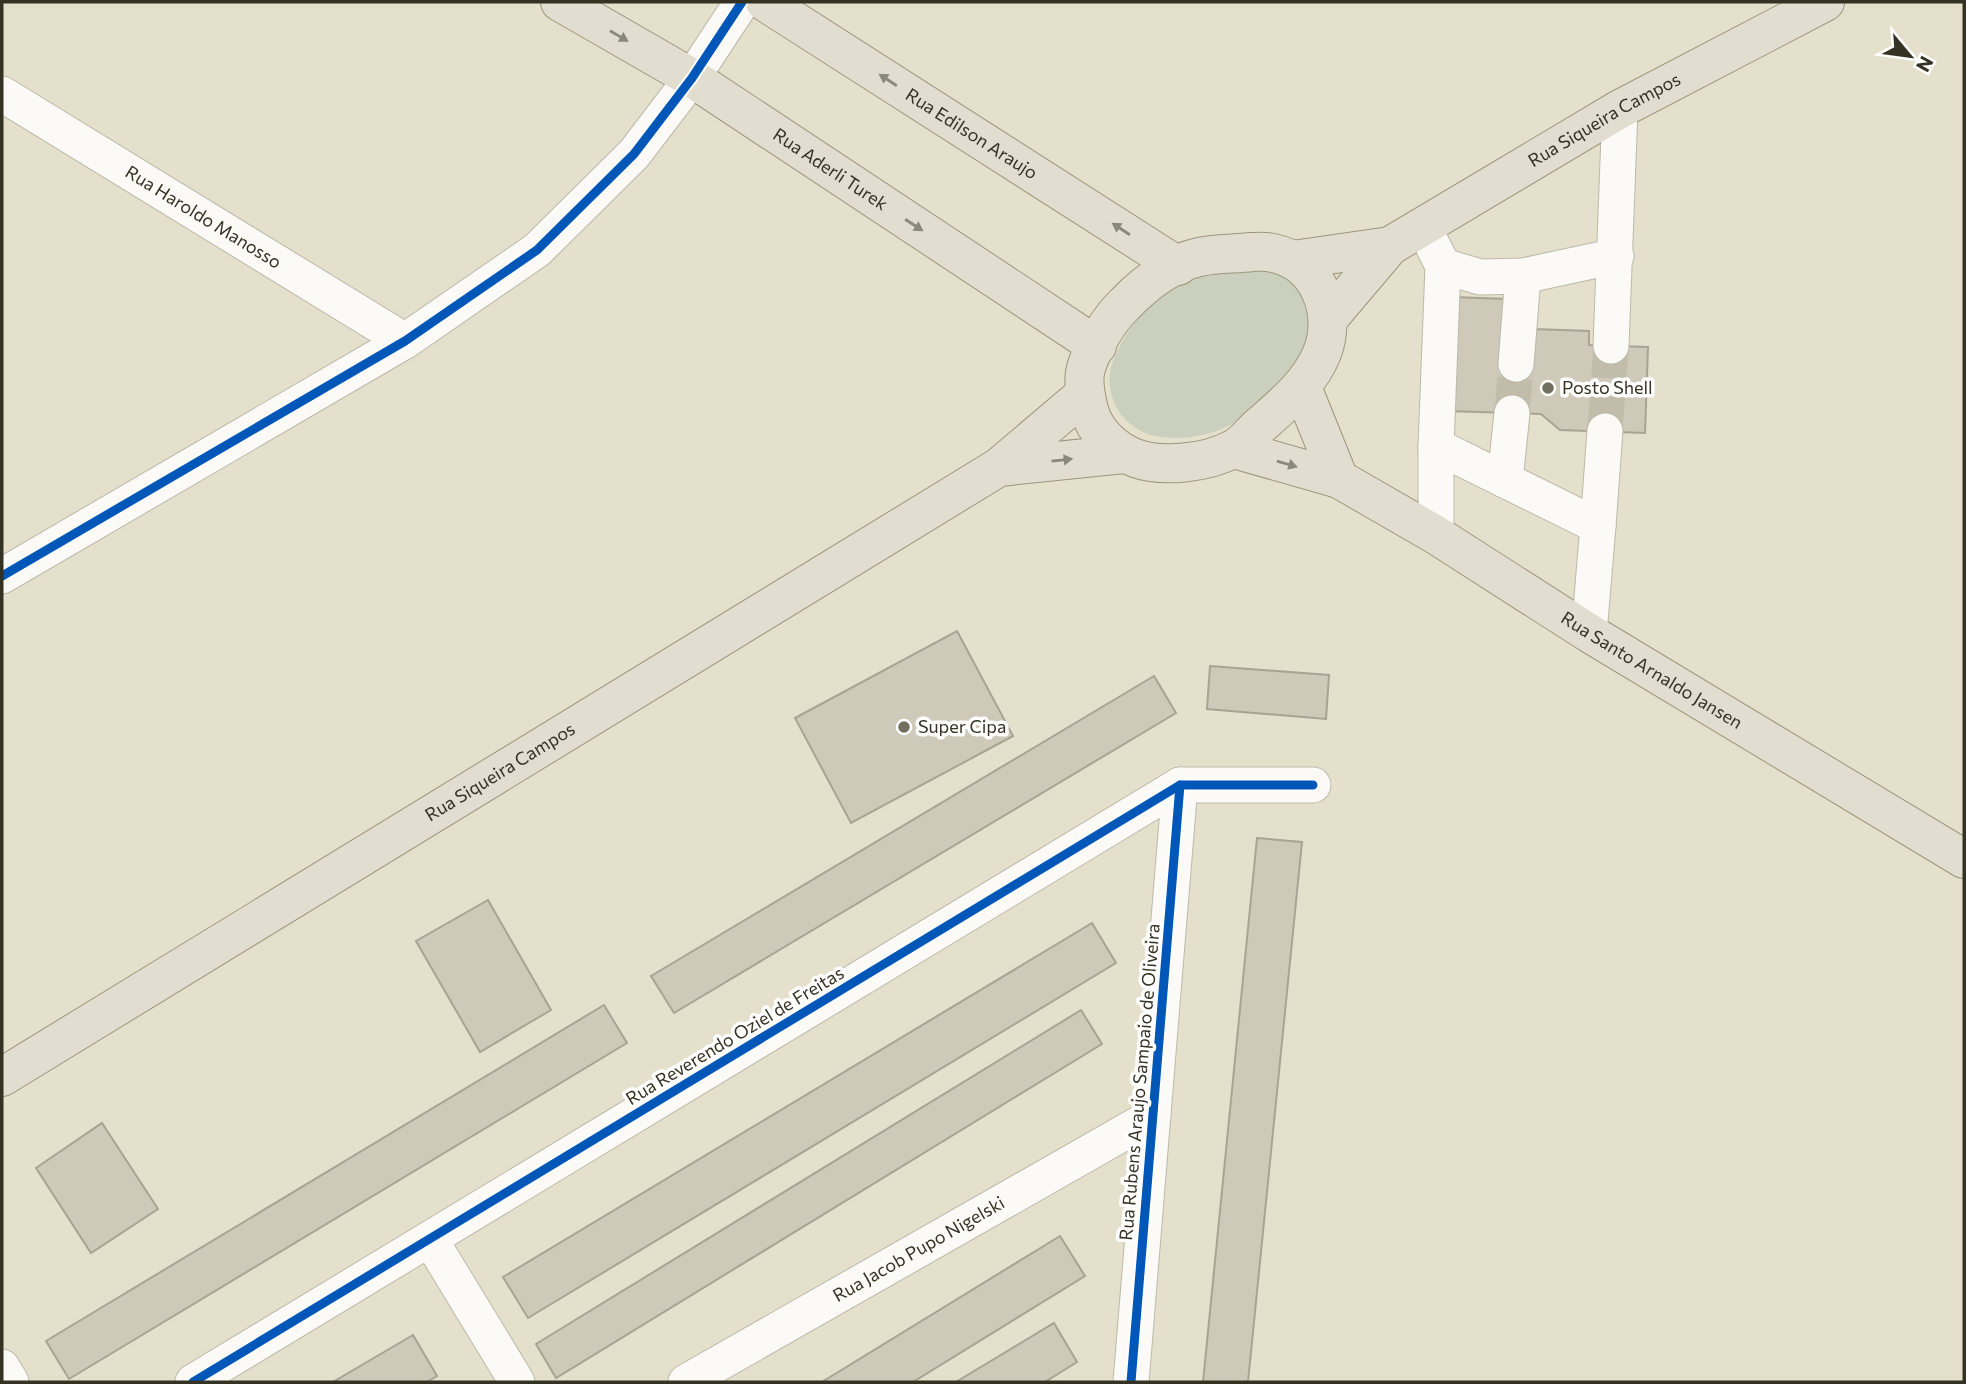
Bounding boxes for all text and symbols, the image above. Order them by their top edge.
north arrow [1875,21,1945,91]
one-way arrow [610,30,629,42]
text: N [1912,53,1939,76]
street label: Rua Siqueira Campos [1524,67,1684,171]
one-way arrow [878,74,898,87]
street label: Rua Edilson Araujo [902,83,1042,183]
street label: Rua Aderli Turek [769,123,892,215]
street label: Rua Haroldo Manosso [122,160,286,273]
one-way arrow [904,218,924,231]
one-way arrow [1111,223,1131,236]
place label: Posto Shell [1562,376,1653,398]
marker: Posto Shell [1540,380,1556,396]
one-way arrow [1051,454,1073,465]
one-way arrow [1276,459,1298,470]
street label: Rua Santo Arnaldo Jansen [1557,606,1747,733]
place label: Super Cipa [918,715,1006,737]
street label: Rua Siqueira Campos [421,717,579,826]
marker: Super Cipa [896,719,912,735]
street label: Rua Rubens Araujo Sampaio de Oliveira [1114,923,1164,1241]
street label: Rua Reverendo Oziel de Freitas [621,961,848,1109]
street label: Rua Jacob Pupo Nigelski [829,1191,1008,1306]

